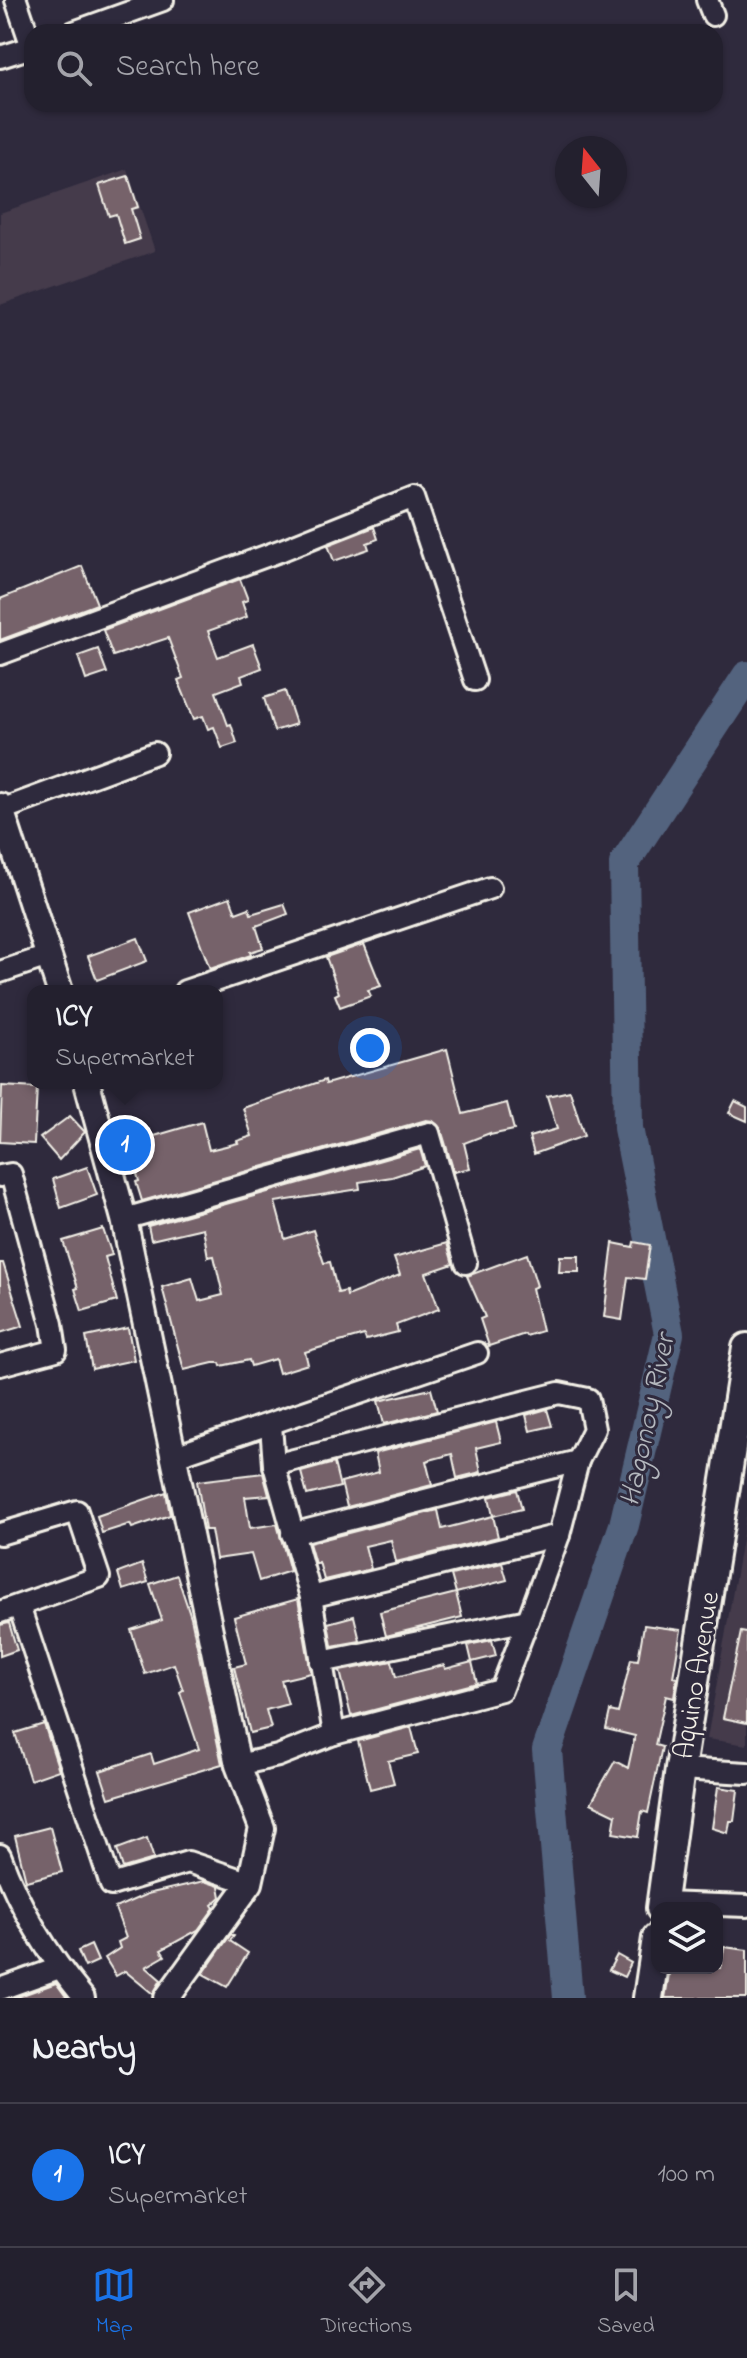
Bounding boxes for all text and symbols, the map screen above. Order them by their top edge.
search box [24,24,723,112]
icon: search [52,46,96,90]
text: Search here [116,46,260,90]
north arrow [555,136,627,208]
popup [27,985,223,1089]
text: ICY [55,996,93,1040]
your location [350,1028,390,1068]
text: Supermarket [55,1040,195,1078]
pin: 1 [99,1115,151,1175]
water label: Hagonoy River [609,1327,689,1511]
street label: Aquino Avenue [665,1588,732,1762]
map controls [651,1902,723,1974]
button: layers [651,1902,723,1974]
text: Nearby [32,2025,136,2075]
text: ICY [108,2134,145,2178]
text: 1 [54,2156,62,2194]
text: 100 m [658,2156,715,2194]
text: Supermarket [108,2178,247,2216]
tab: Map [92,2263,136,2343]
tab: Directions [321,2263,412,2343]
tab: Saved [597,2263,655,2343]

